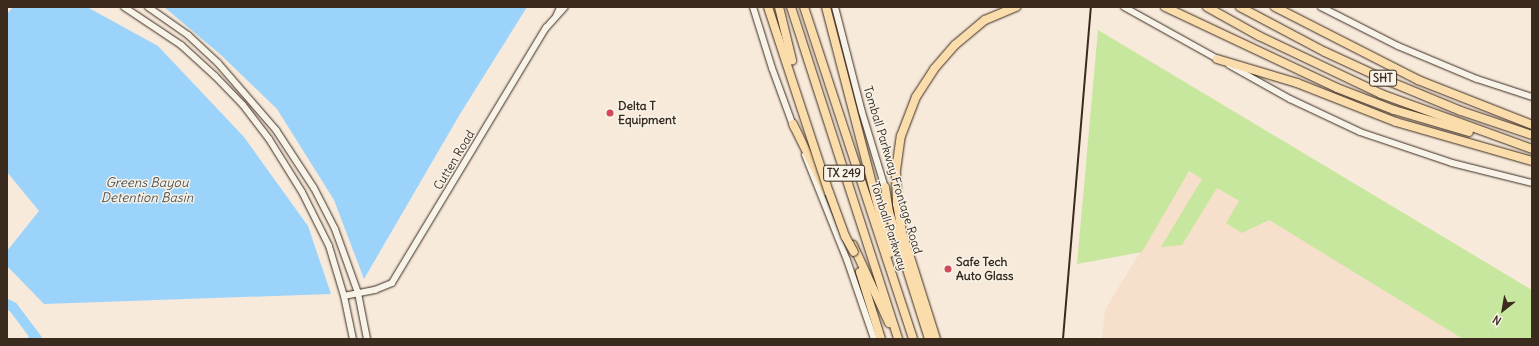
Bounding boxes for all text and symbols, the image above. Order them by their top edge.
road number: SHT [1369,69,1397,87]
street label: Tomball Parkway Frontage Road [861,84,925,256]
place label: Delta T Equipment [618,99,676,127]
marker: Delta T Equipment [605,108,615,118]
street label: Cutten Road [431,128,477,192]
road number: TX 249 [823,164,865,182]
water label: Greens Bayou Detention Basin [101,176,193,207]
street label: Tomball Parkway [868,180,910,272]
place label: Safe Tech Auto Glass [956,255,1013,283]
marker: Safe Tech Auto Glass [943,264,953,274]
north arrow [1483,290,1523,330]
text: N [1490,312,1504,328]

